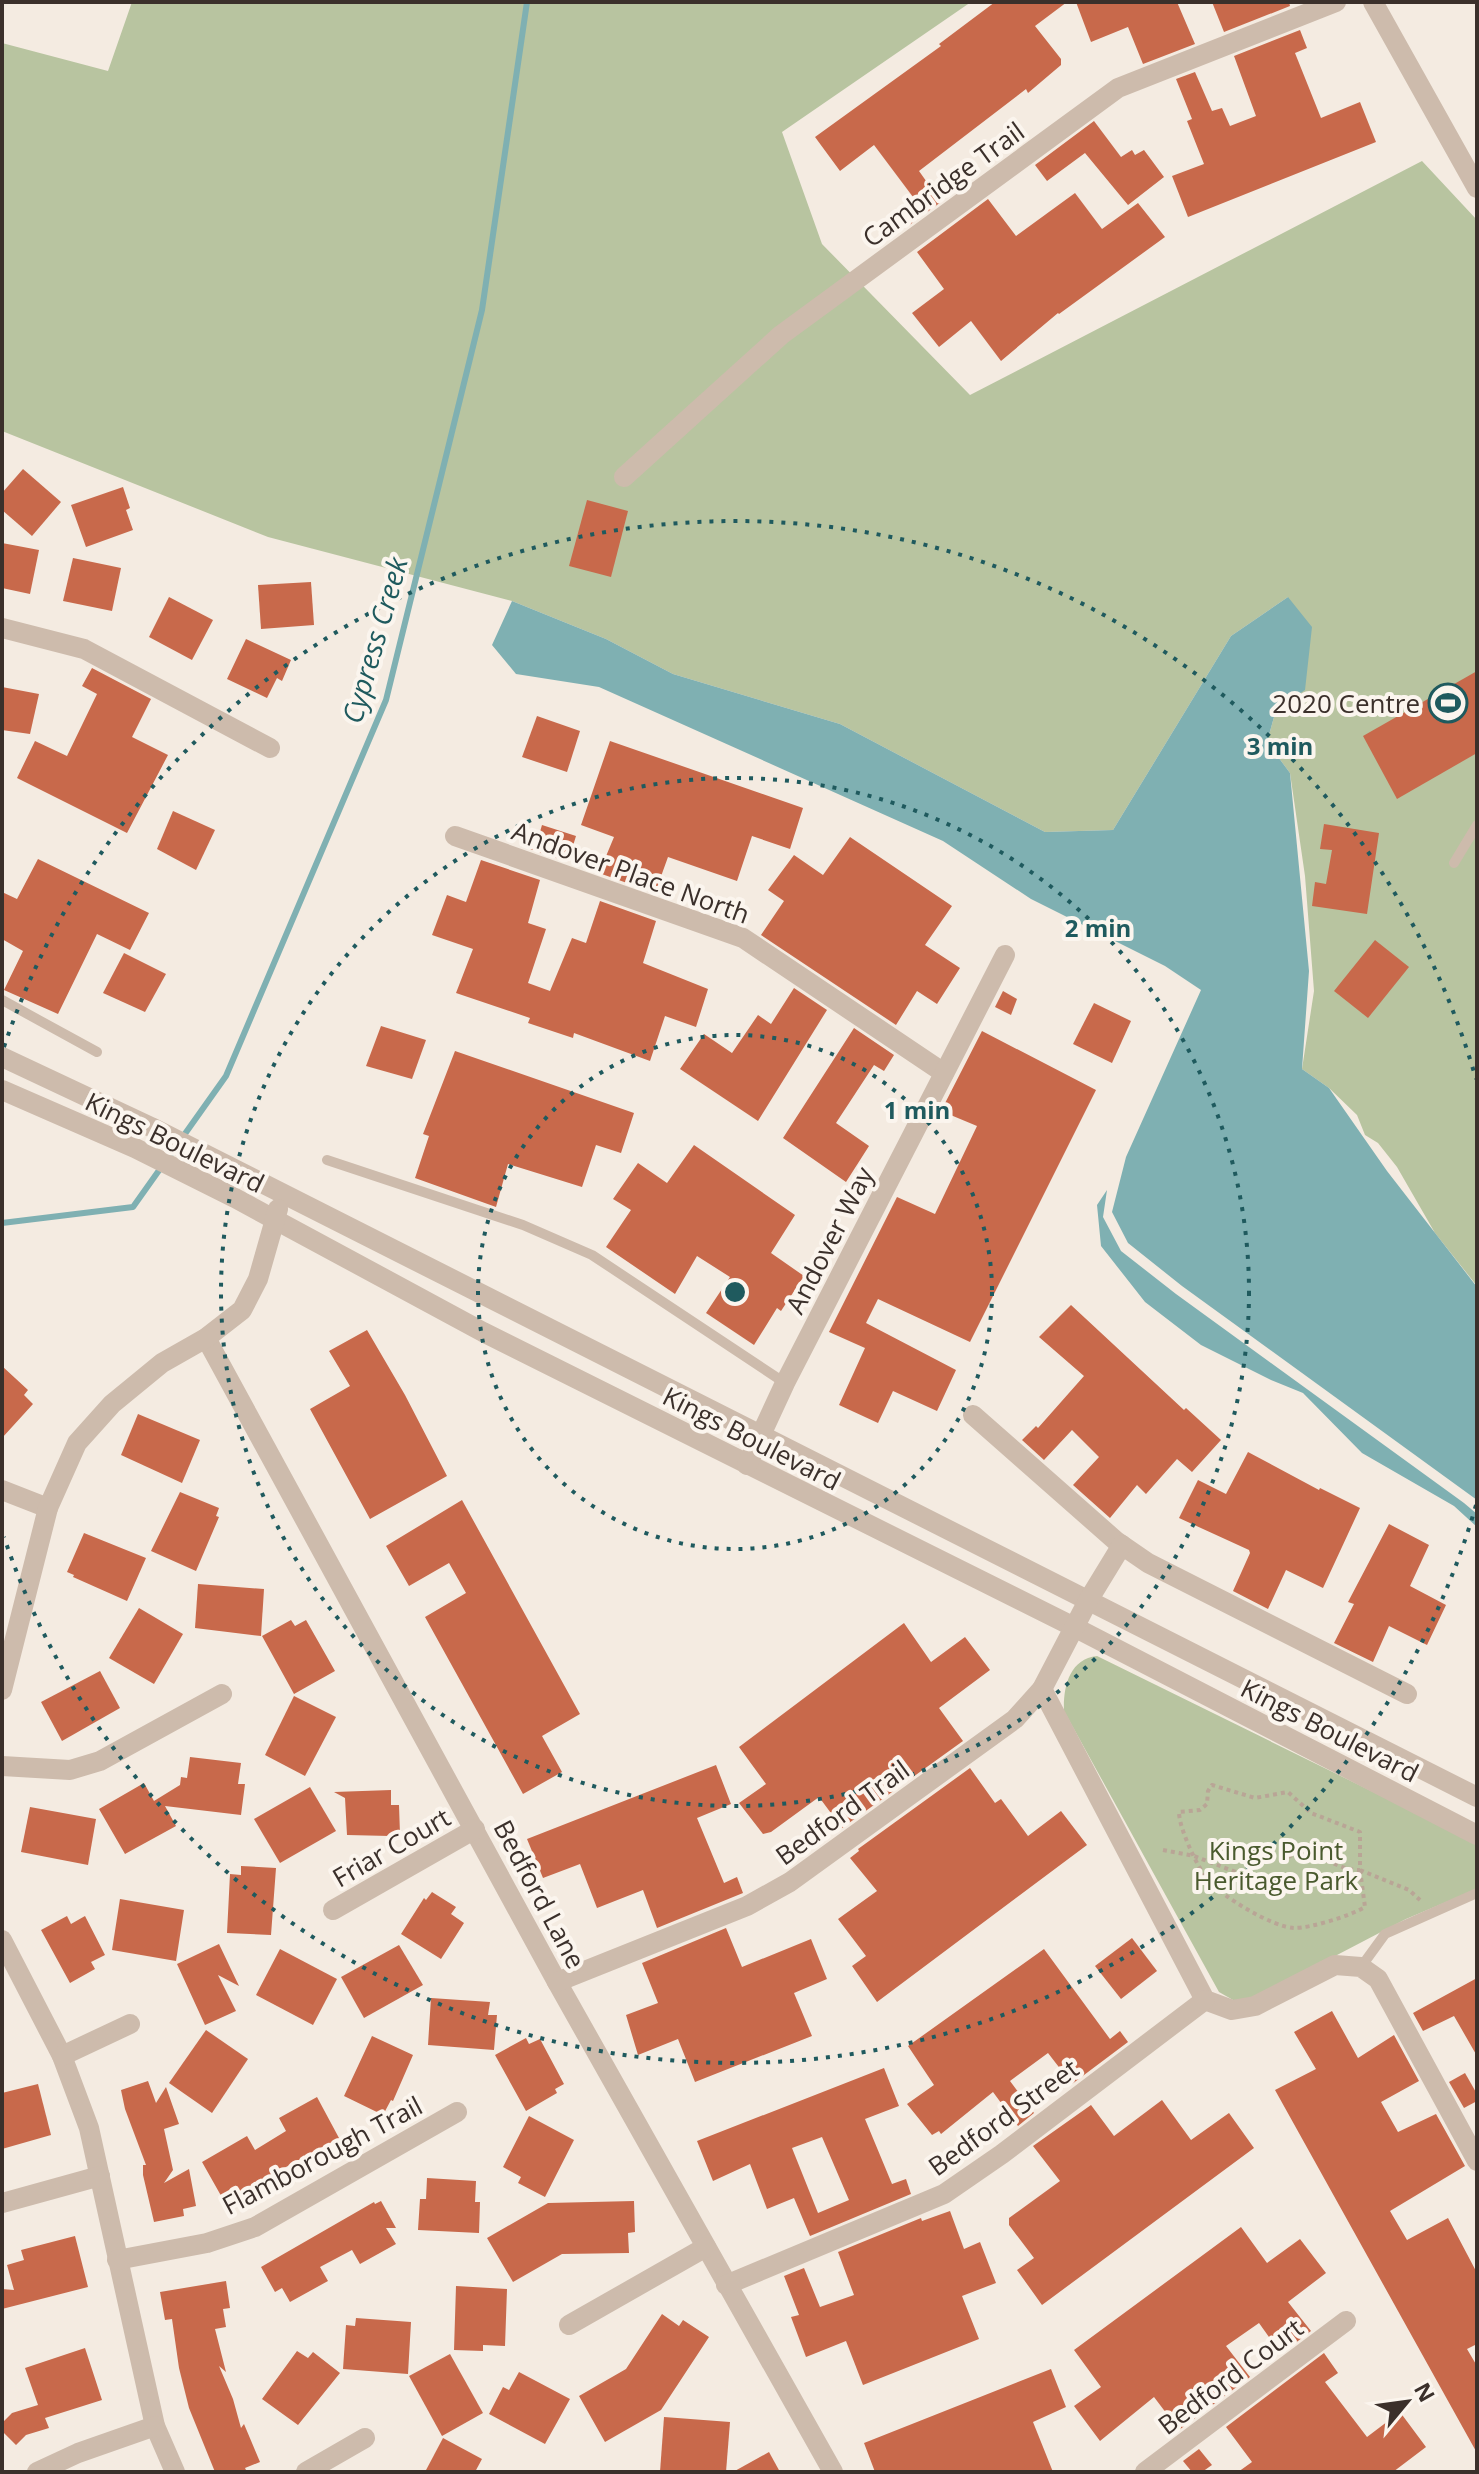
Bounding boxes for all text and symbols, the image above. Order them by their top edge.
street label: Cambridge Trail [855,113,1031,255]
water label: Cypress Creek [332,551,416,727]
sports icon: 2020 Centre [1427,682,1469,724]
place label: 2020 Centre [1272,685,1420,721]
text: 3 min [1247,729,1313,762]
street label: Andover Place North [507,812,755,932]
text: 2 min [1065,911,1131,944]
street label: Kings Boulevard [79,1083,271,1201]
text: 1 min [884,1093,950,1126]
street label: Andover Way [777,1160,882,1320]
centre of rings [721,1278,749,1306]
street label: Kings Boulevard [657,1378,847,1498]
street label: Kings Boulevard [1235,1670,1425,1790]
street label: Bedford Trail [768,1751,916,1873]
street label: Friar Court [326,1799,456,1895]
street label: Bedford Lane [486,1813,594,1975]
park label: Kings Point Heritage Park [1194,1832,1359,1898]
street label: Bedford Street [921,2050,1085,2184]
street label: Flamborough Trail [216,2087,428,2223]
street label: Bedford Court [1150,2310,1310,2442]
north arrow [1367,2362,1447,2442]
text: N [1408,2377,1443,2407]

